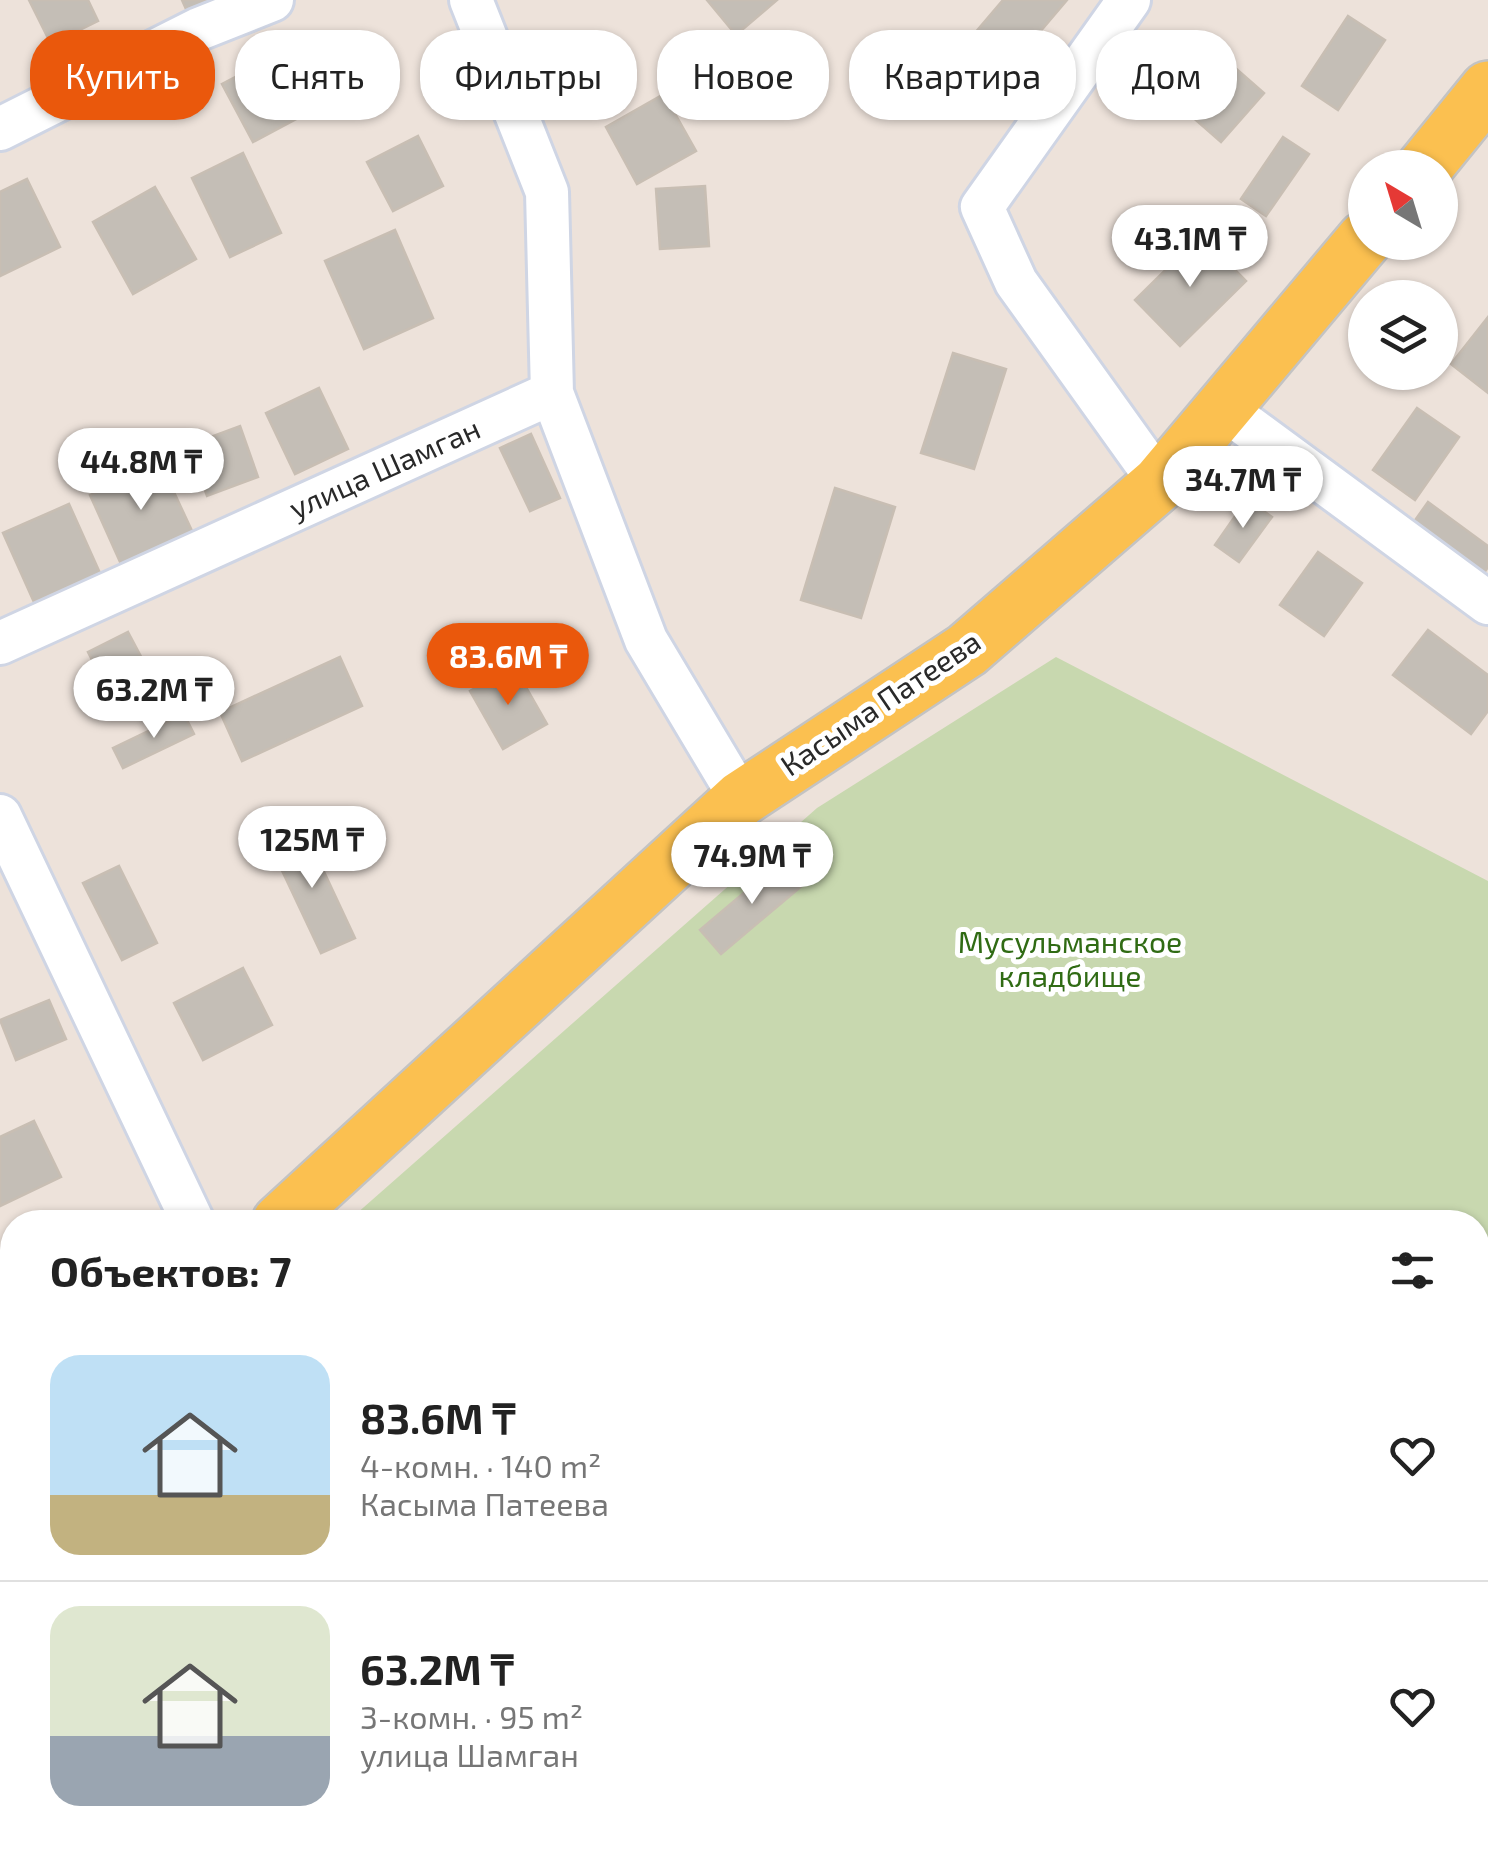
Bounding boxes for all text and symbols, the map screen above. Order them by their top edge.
chip: Купить [30,30,215,120]
chip: Снять [235,30,400,120]
chip: Фильтры [420,30,637,120]
chip: Новое [657,30,829,120]
chip: Квартира [849,30,1076,120]
chip: Дом [1096,30,1237,120]
north arrow [1348,150,1458,260]
map controls [1348,150,1458,390]
pin: 43.1M ₸ [1098,205,1282,290]
text: 43.1M ₸ [1134,218,1246,256]
button: layers [1348,280,1458,390]
street label: улица Шамган [283,409,486,526]
pin: 44.8M ₸ [49,428,233,513]
text: 44.8M ₸ [80,441,202,479]
pin: 34.7M ₸ [1151,446,1335,531]
text: 34.7M ₸ [1185,459,1301,497]
street label: Касыма Патеева [773,622,987,782]
pin: 83.6M ₸ [416,623,600,708]
text: 83.6M ₸ [449,636,567,674]
pin: 63.2M ₸ [62,656,246,741]
text: 63.2M ₸ [95,669,213,707]
pin: 125M ₸ [231,806,393,891]
text: 125M ₸ [260,819,364,857]
pin: 74.9M ₸ [660,822,844,907]
text: 74.9M ₸ [693,835,811,873]
park label: Мусульманское кладбище [958,923,1182,993]
icon: filters [1385,1243,1440,1298]
text: Объектов: 7 [50,1245,291,1295]
text: 83.6M ₸ [360,1392,515,1442]
icon: home [130,1395,250,1515]
icon: heart [1385,1428,1440,1483]
text: 4-комн. · 140 m² [360,1446,601,1484]
text: Касыма Патеева [360,1484,609,1522]
text: 63.2M ₸ [360,1643,514,1693]
icon: home [130,1646,250,1766]
icon: heart [1385,1679,1440,1734]
text: 3-комн. · 95 m² [360,1697,583,1735]
text: улица Шамган [360,1735,579,1773]

